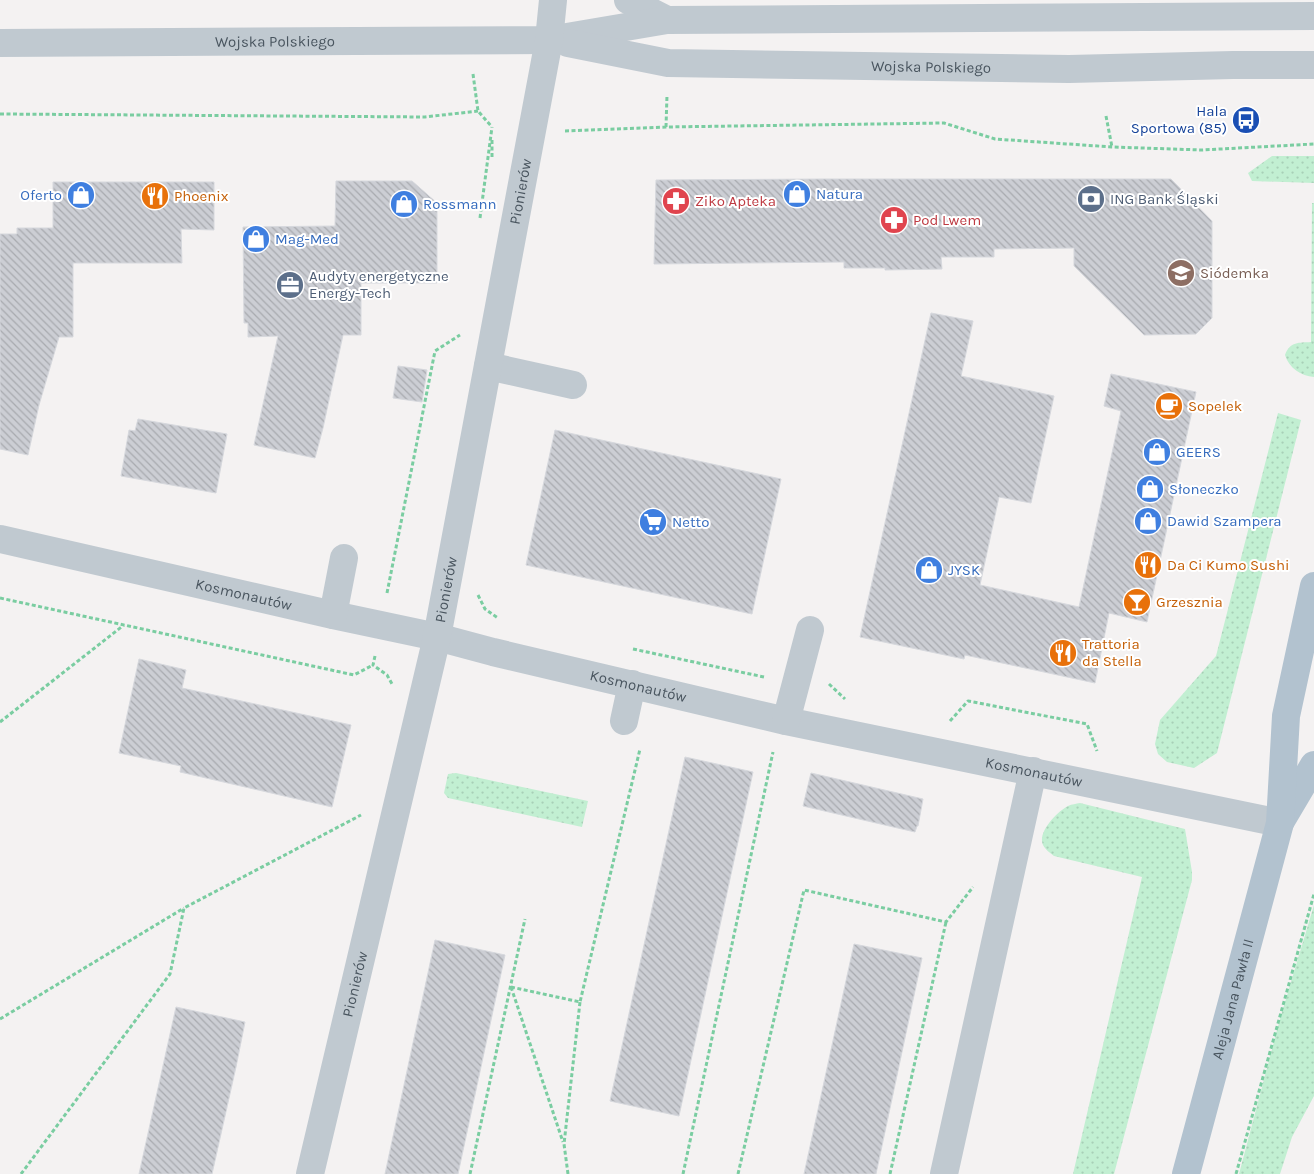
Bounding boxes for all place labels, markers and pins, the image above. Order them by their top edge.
place label: Hala Sportowa (85) [1131,102,1227,137]
bus stop icon: Hala Sportowa (85) [1231,105,1261,135]
shop icon: Natura [782,179,812,209]
shop icon: Oferto [66,180,96,210]
restaurant icon: Phoenix [140,181,170,211]
bank icon: ING Bank Śląski [1076,184,1106,214]
place label: Natura [816,185,863,203]
place label: Oferto [20,186,62,204]
pharmacy icon: Ziko Apteka [661,186,691,216]
place label: Phoenix [174,187,229,205]
shop icon: Rossmann [389,189,419,219]
place label: ING Bank Śląski [1110,190,1219,208]
place label: Ziko Apteka [695,192,776,210]
place label: Rossmann [423,195,497,213]
pharmacy icon: Pod Lwem [879,205,909,235]
place label: Pod Lwem [913,211,981,229]
shop icon: Mag-Med [241,224,271,254]
place label: Mag-Med [275,230,339,248]
school or university icon: Siódemka [1166,258,1196,288]
place label: Siódemka [1200,264,1269,282]
place label: Audyty energetyczne Energy-Tech [309,267,449,302]
office icon: Audyty energetyczne Energy-Tech [275,270,305,300]
cafe icon: Sopelek [1154,391,1184,421]
place label: Sopelek [1188,397,1242,415]
shop icon: GEERS [1142,437,1172,467]
place label: GEERS [1176,443,1221,461]
shop icon: Słoneczko [1135,474,1165,504]
place label: Słoneczko [1169,480,1239,498]
shop icon: Dawid Szampera [1133,506,1163,536]
supermarket icon: Netto [638,507,668,537]
place label: Dawid Szampera [1167,512,1282,530]
place label: Netto [672,513,709,531]
restaurant icon: Da Ci Kumo Sushi [1133,550,1163,580]
shop icon: JYSK [914,555,944,585]
place label: Da Ci Kumo Sushi [1167,556,1290,574]
place label: JYSK [948,561,980,579]
bar icon: Grzesznia [1122,587,1152,617]
place label: Grzesznia [1156,593,1223,611]
place label: Trattoria da Stella [1082,635,1142,670]
restaurant icon: Trattoria da Stella [1048,638,1078,668]

